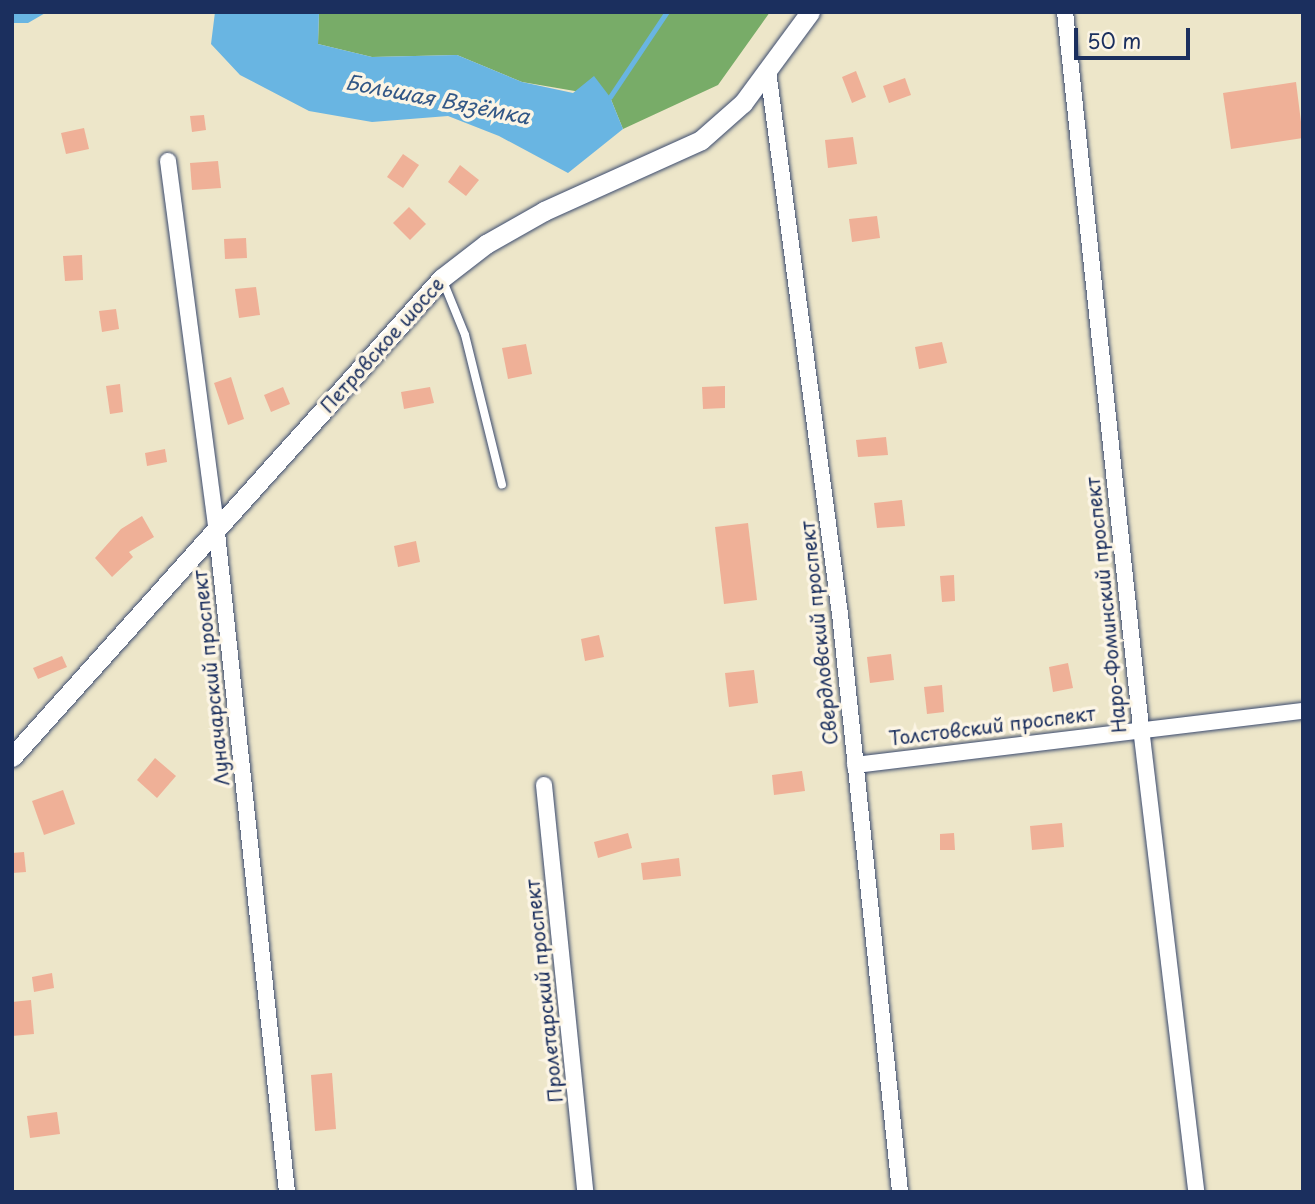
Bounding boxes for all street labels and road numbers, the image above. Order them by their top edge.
street label: Петровское шоссе [315,273,449,417]
street label: Наро-Фоминский проспект [1081,476,1131,734]
street label: Свердловский проспект [796,520,842,746]
street label: Луначарский проспект [188,569,234,787]
street label: Толстовский проспект [887,702,1097,750]
street label: Пролетарский проспект [521,878,567,1104]

